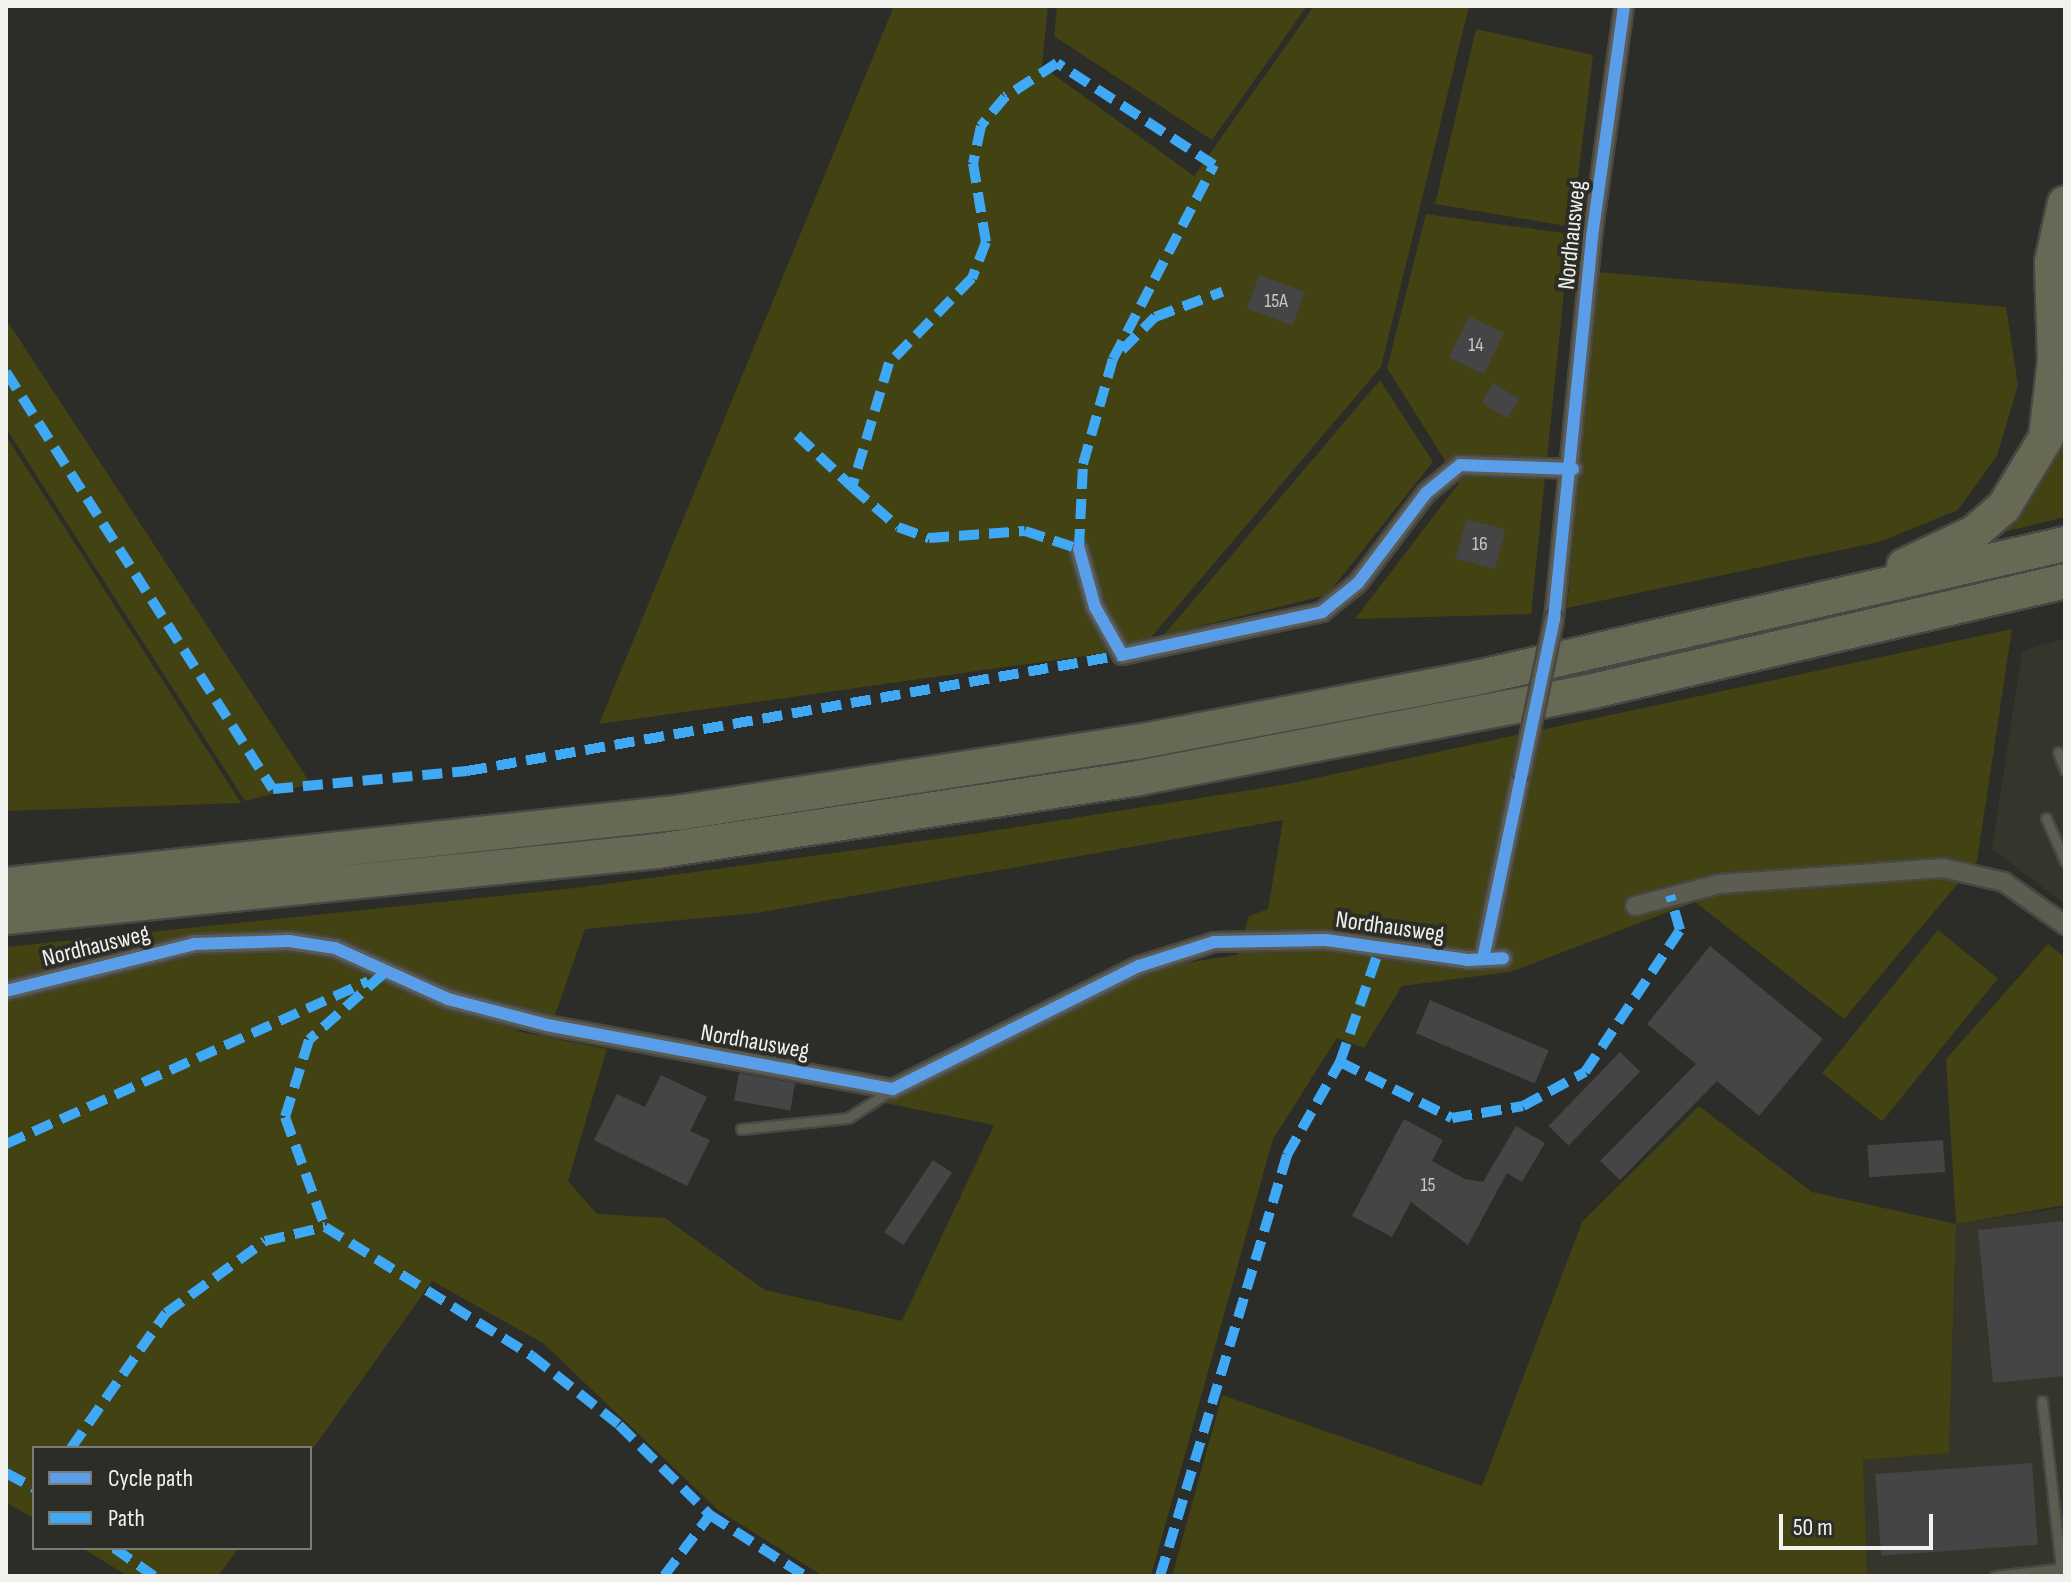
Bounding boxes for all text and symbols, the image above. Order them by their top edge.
street label: Nordhausweg [1552,179,1592,291]
house number: 15A [1264,289,1288,313]
house number: 14 [1468,333,1484,357]
house number: 16 [1472,532,1488,556]
street label: Nordhausweg [1334,905,1446,949]
street label: Nordhausweg [39,919,153,973]
street label: Nordhausweg [699,1018,811,1066]
house number: 15 [1420,1173,1436,1197]
legend [32,1446,312,1550]
text: Cycle path [108,1464,193,1493]
scale bar [1783,1498,1937,1548]
text: Path [108,1504,145,1533]
text: 50 m [1793,1513,1833,1542]

